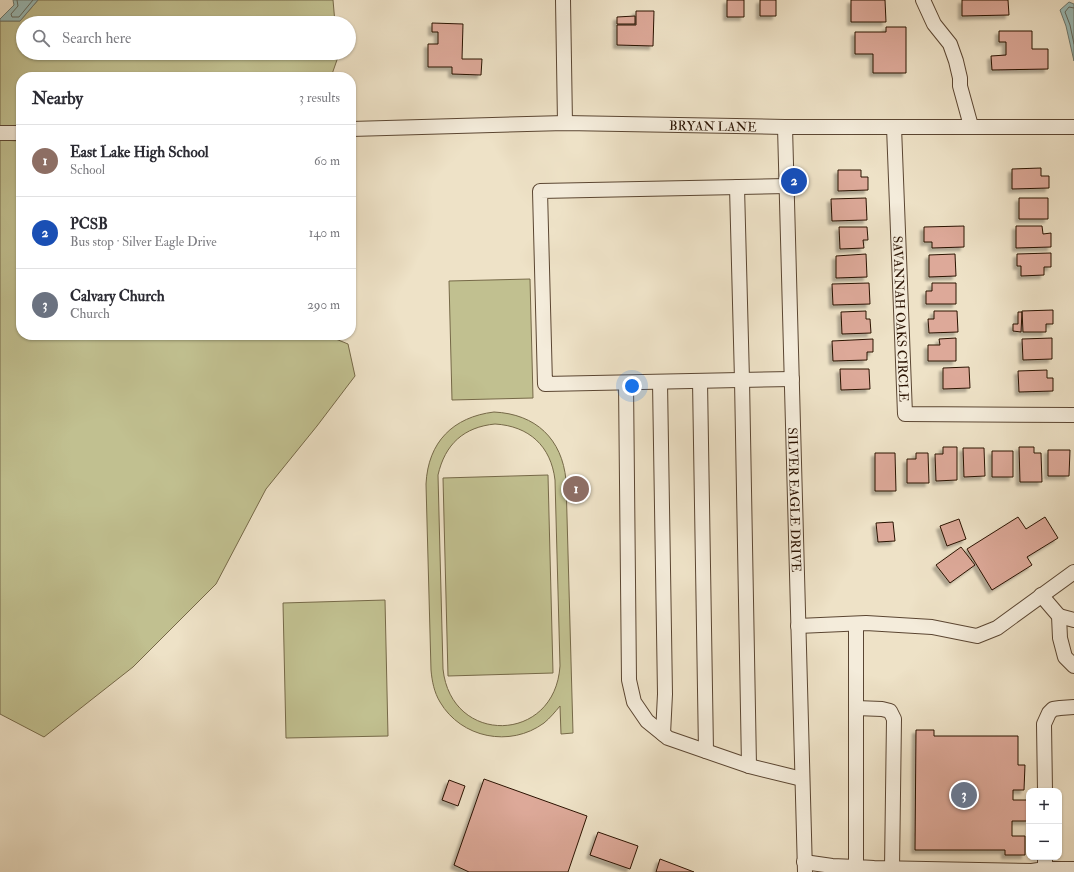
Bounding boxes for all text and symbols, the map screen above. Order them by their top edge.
search box [16,16,356,60]
icon: search [30,27,52,49]
text: Search here [62,29,131,48]
text: Nearby [32,88,83,109]
text: 3 results [299,90,340,106]
street label: BRYAN LANE [669,118,757,135]
text: East Lake High School [70,143,209,162]
text: 1 [43,153,47,169]
text: 60 m [314,153,340,169]
text: School [70,162,105,178]
pin: 2 [781,166,807,196]
text: PCSB [70,215,108,234]
text: 2 [42,225,48,241]
text: 140 m [309,225,340,241]
text: Bus stop · Silver Eagle Drive [70,234,217,250]
street label: SAVANNAH OAKS CIRCLE [889,236,912,402]
text: Calvary Church [70,287,165,306]
text: 3 [43,297,48,313]
text: 290 m [307,297,340,313]
text: Church [70,306,110,322]
your location [622,376,642,396]
street label: SILVER EAGLE DRIVE [784,427,804,573]
pin: 1 [563,474,589,504]
pin: 3 [951,780,977,810]
map controls [1026,788,1062,860]
button: + [1026,788,1062,824]
button: − [1026,824,1062,860]

